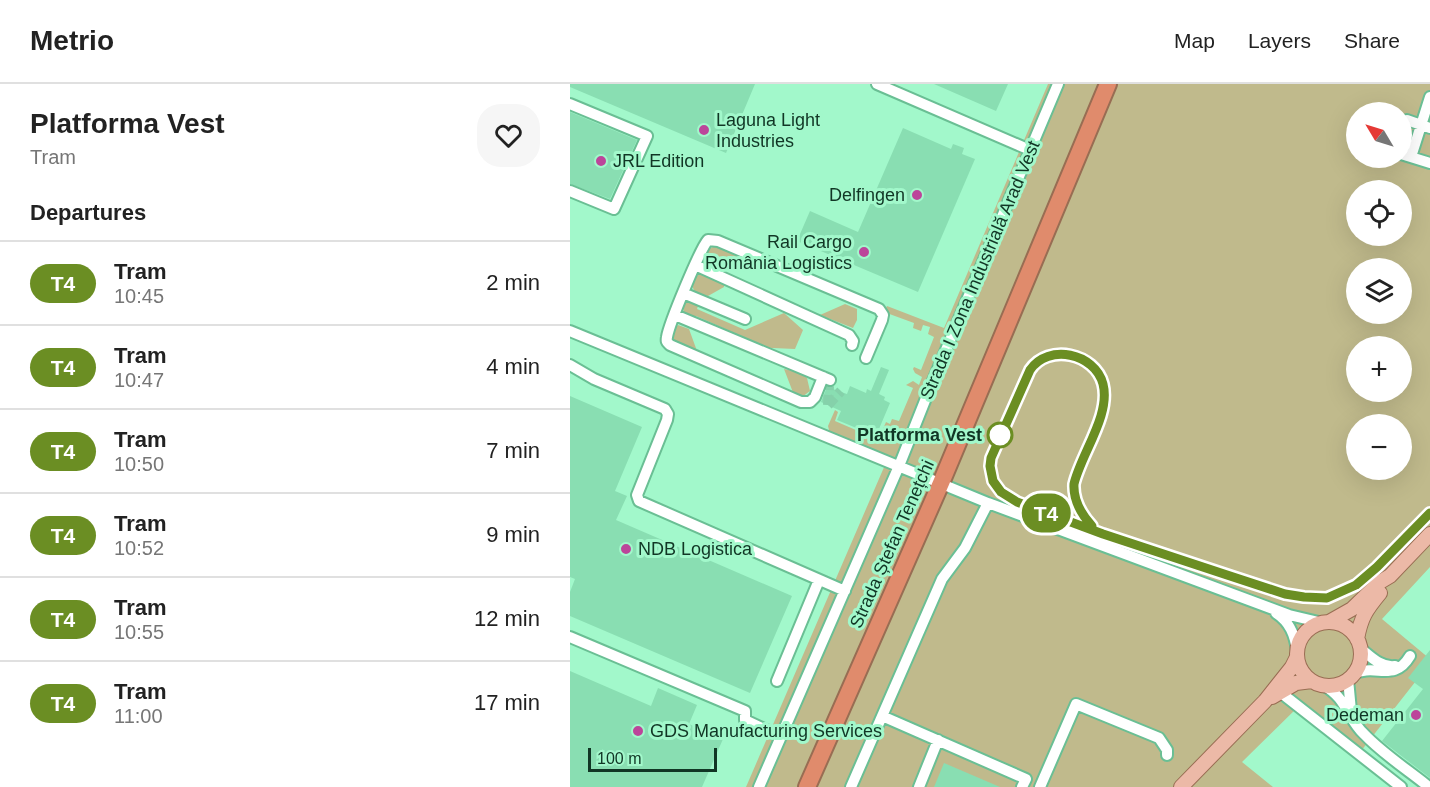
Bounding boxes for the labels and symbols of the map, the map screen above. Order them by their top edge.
north arrow [1346,102,1412,168]
place label: Laguna Light Industries [716,110,820,151]
marker: Laguna Light Industries [697,123,711,137]
street label: Strada I Zona Industrială Arad Vest [916,138,1044,402]
place label: JRL Edition [613,151,704,171]
marker: JRL Edition [594,154,608,168]
place label: Delfingen [829,185,905,205]
marker: Delfingen [910,188,924,202]
place label: Rail Cargo România Logistics [705,232,852,273]
marker: Rail Cargo România Logistics [857,245,871,259]
marker: Platforma Vest [987,422,1013,448]
place label: Platforma Vest [857,425,982,445]
street label: Strada Ștefan Tenețchi [846,457,938,631]
line badge: T4 [1019,494,1073,532]
place label: NDB Logistica [638,539,753,559]
marker: NDB Logistica [619,542,633,556]
place label: Dedeman [1326,705,1404,725]
marker: Dedeman [1409,708,1423,722]
place label: GDS Manufacturing Services [650,721,882,741]
marker: GDS Manufacturing Services [631,724,645,738]
scale bar [588,745,717,772]

